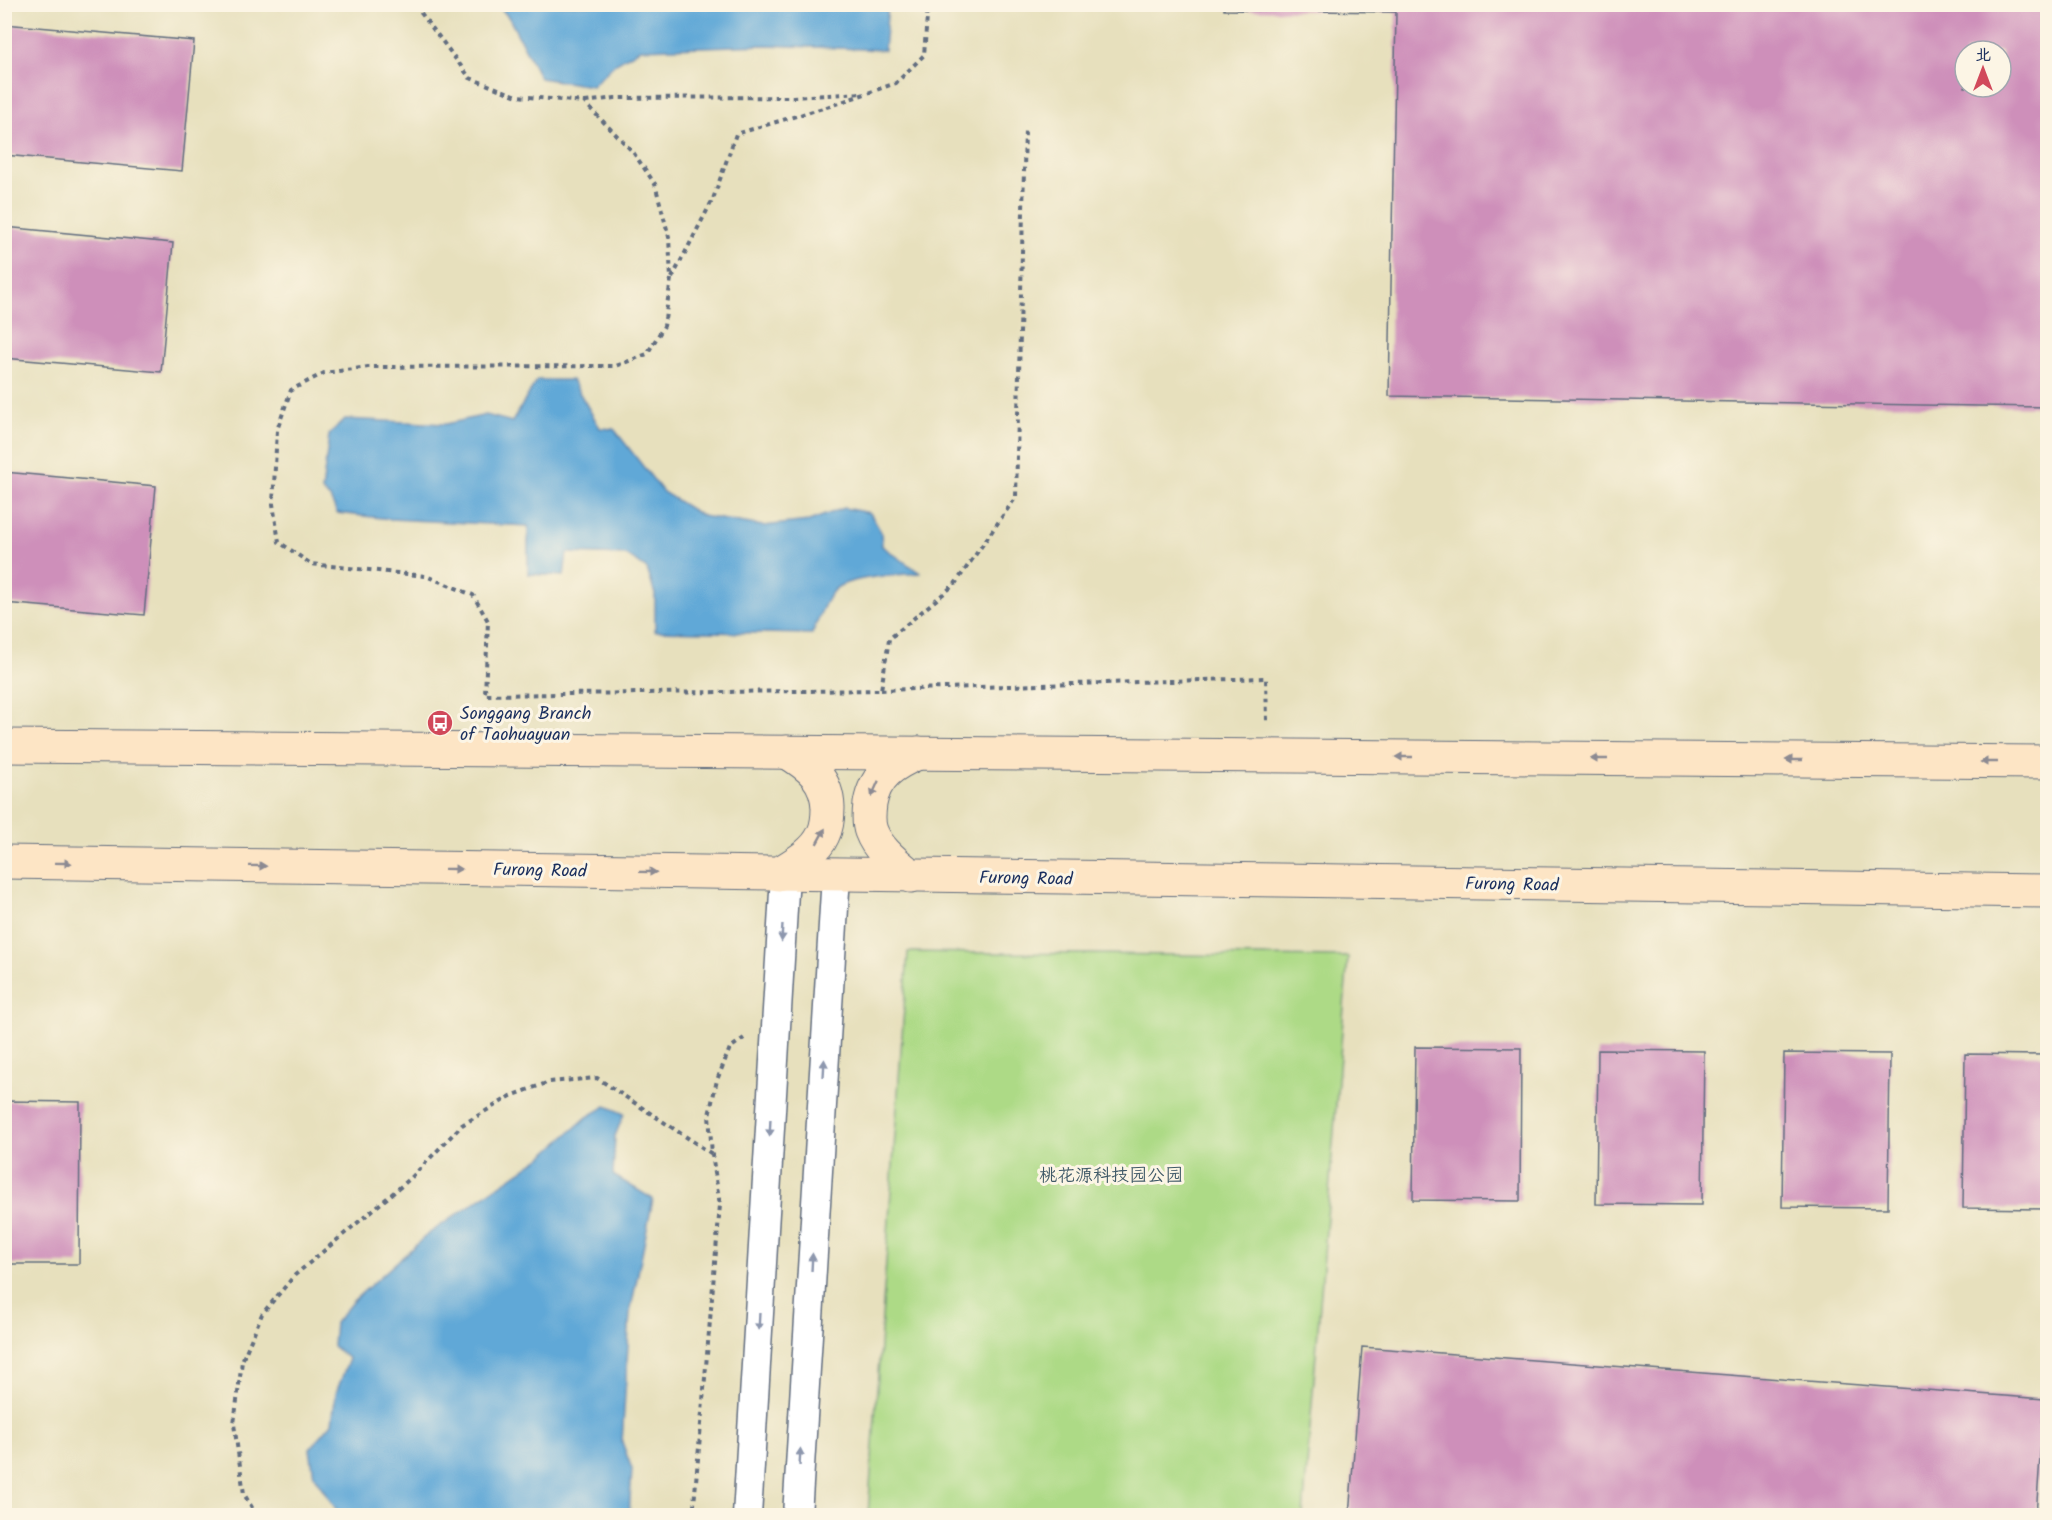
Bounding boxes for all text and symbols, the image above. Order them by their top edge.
north arrow [1953,39,2013,99]
text: 北 [1975,43,1991,68]
place label: Songgang Branch of Taohuayuan [460,700,591,750]
bus stop icon: Songgang Branch of Taohuayuan [425,708,455,738]
one-way arrow [1395,752,1414,762]
one-way arrow [1590,754,1609,763]
one-way arrow [1785,755,1804,765]
one-way arrow [1980,757,1999,767]
one-way arrow [870,780,880,798]
one-way arrow [816,827,826,844]
street label: Furong Road [493,856,588,887]
one-way arrow [53,858,72,868]
one-way arrow [248,861,267,871]
one-way arrow [443,864,462,874]
street label: Furong Road [979,864,1074,895]
one-way arrow [638,867,657,877]
street label: Furong Road [1465,870,1560,901]
one-way arrow [777,924,787,943]
one-way arrow [819,1058,829,1077]
one-way arrow [766,1118,775,1137]
park label: 桃花源科技园公园 [1039,1162,1183,1191]
one-way arrow [807,1253,817,1272]
one-way arrow [754,1313,763,1332]
one-way arrow [795,1448,805,1467]

